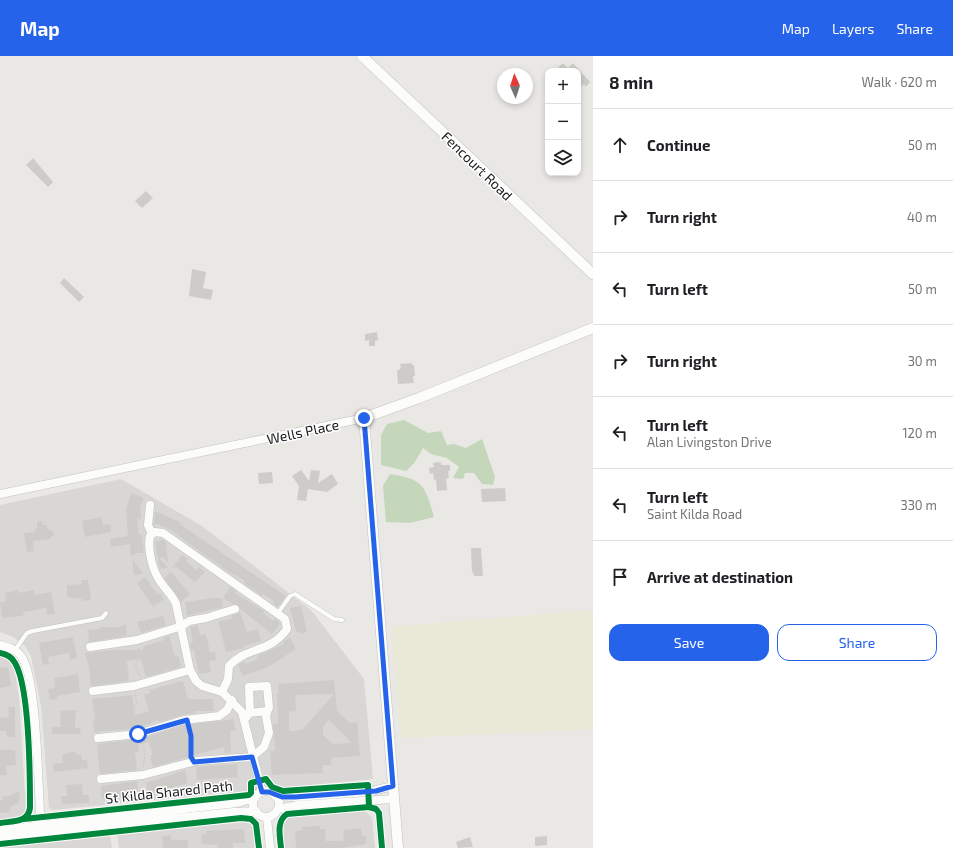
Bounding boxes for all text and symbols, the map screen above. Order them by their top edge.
text: Map [20,17,60,40]
text: Map [782,20,810,37]
text: Layers [832,20,874,37]
text: Share [896,20,933,37]
north arrow [497,68,533,104]
map controls [545,68,581,176]
button: + [545,68,581,104]
text: 8 min [609,72,653,92]
text: Walk · 620 m [862,74,937,90]
button: − [545,104,581,140]
street label: Fencourt Road [438,128,516,204]
icon: ahead [609,134,631,156]
text: Continue [647,136,710,154]
text: 50 m [908,137,937,153]
button: layers [545,140,581,176]
icon: right [609,206,631,228]
text: Turn right [647,208,717,226]
text: 40 m [907,209,937,225]
icon: left [609,278,631,300]
text: Turn left [647,280,708,298]
text: 50 m [908,281,937,297]
icon: right [609,350,631,372]
text: Turn right [647,352,717,370]
text: 30 m [908,353,937,369]
route end [355,409,373,427]
street label: Wells Place [265,416,341,447]
text: Turn left [647,416,708,434]
icon: left [609,422,631,444]
text: 120 m [902,425,937,441]
text: Alan Livingston Drive [647,434,772,450]
text: Turn left [647,488,708,506]
icon: left [609,494,631,516]
text: 330 m [900,497,937,513]
text: Saint Kilda Road [647,506,742,522]
icon: arrive [609,566,631,588]
text: Arrive at destination [647,568,793,586]
button: Save [609,624,769,661]
button: Share [777,624,937,661]
route start [129,725,147,743]
street label: St Kilda Shared Path [104,776,234,807]

